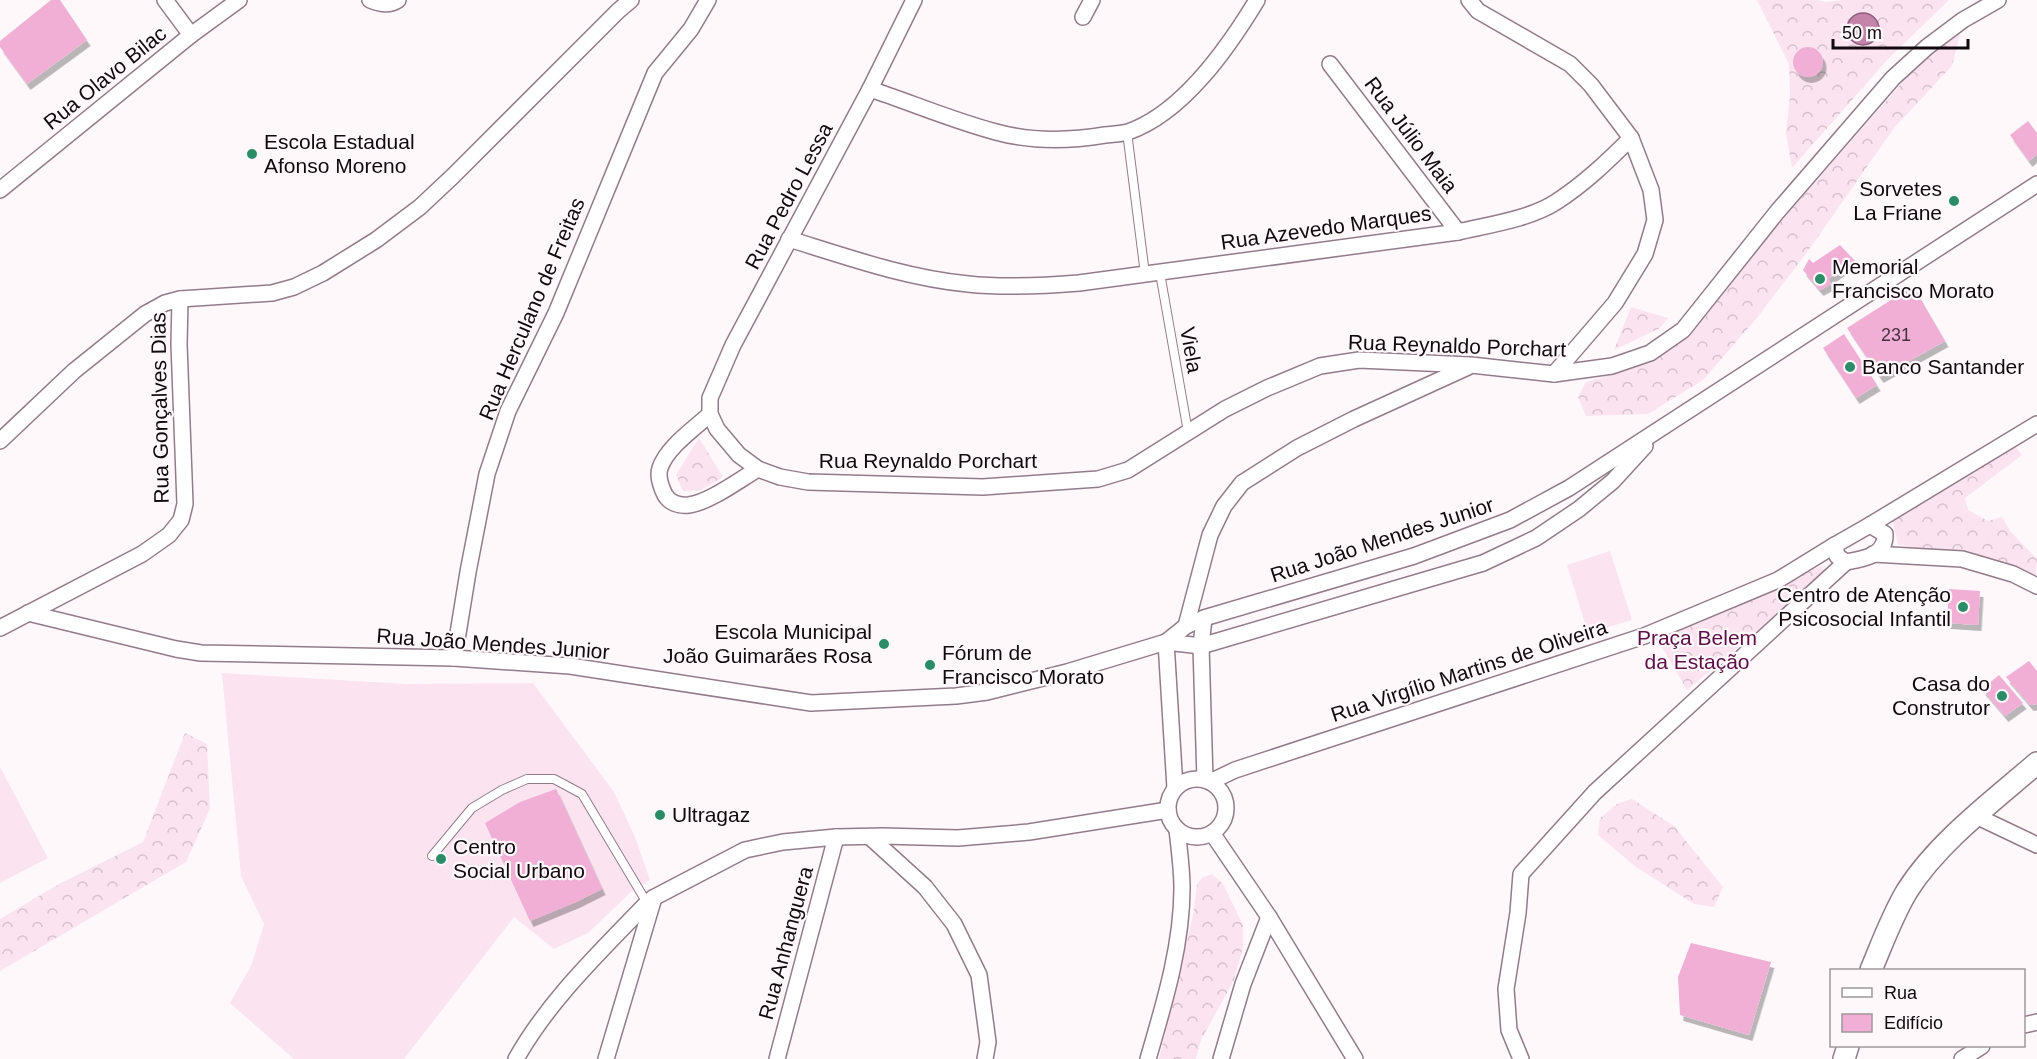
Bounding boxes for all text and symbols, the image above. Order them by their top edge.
scale bar [1833,12,1968,50]
street label: Rua Olavo Bilac [39,21,170,134]
text: 50 m [1842,23,1882,43]
street label: Rua Júlio Maia [1360,72,1463,197]
street label: Rua Pedro Lessa [740,118,837,273]
place label: Escola Estadual Afonso Moreno [264,130,415,177]
marker: Escola Estadual Afonso Moreno [245,147,259,161]
place label: Sorvetes La Friane [1853,177,1942,224]
street label: Rua Herculano de Freitas [474,194,589,423]
marker: Sorvetes La Friane [1947,194,1961,208]
street label: Rua Azevedo Marques [1219,201,1433,254]
place label: Memorial Francisco Morato [1832,255,1994,302]
marker: Memorial Francisco Morato [1813,272,1827,286]
street label: Rua Gonçalves Dias [146,312,173,504]
street label: Viela [1176,325,1207,375]
house number: 231 [1881,325,1911,345]
street label: Rua Reynaldo Porchart [1348,330,1567,361]
place label: Banco Santander [1862,355,2024,378]
marker: Banco Santander [1843,360,1857,374]
street label: Rua Reynaldo Porchart [819,449,1037,472]
street label: Rua João Mendes Junior [1267,493,1496,587]
place label: Centro de Atenção Psicosocial Infantil [1777,583,1951,630]
marker: Centro de Atenção Psicosocial Infantil [1956,600,1970,614]
street label: Rua Virgílio Martins de Oliveira [1328,615,1610,726]
place label: Escola Municipal João Guimarães Rosa [663,620,872,667]
street label: Rua João Mendes Junior [376,624,610,663]
park label: Praça Belem da Estação [1637,626,1757,673]
marker: Escola Municipal João Guimarães Rosa [877,637,891,651]
place label: Fórum de Francisco Morato [942,641,1104,688]
marker: Fórum de Francisco Morato [923,658,937,672]
place label: Casa do Construtor [1892,672,1990,719]
marker: Casa do Construtor [1995,689,2009,703]
place label: Ultragaz [672,803,750,826]
marker: Ultragaz [653,808,667,822]
place label: Centro Social Urbano [453,835,585,882]
marker: Centro Social Urbano [434,852,448,866]
street label: Rua Anhanguera [754,863,817,1022]
legend [1830,969,2025,1047]
text: Rua [1884,983,1918,1003]
text: Edifício [1884,1013,1943,1033]

